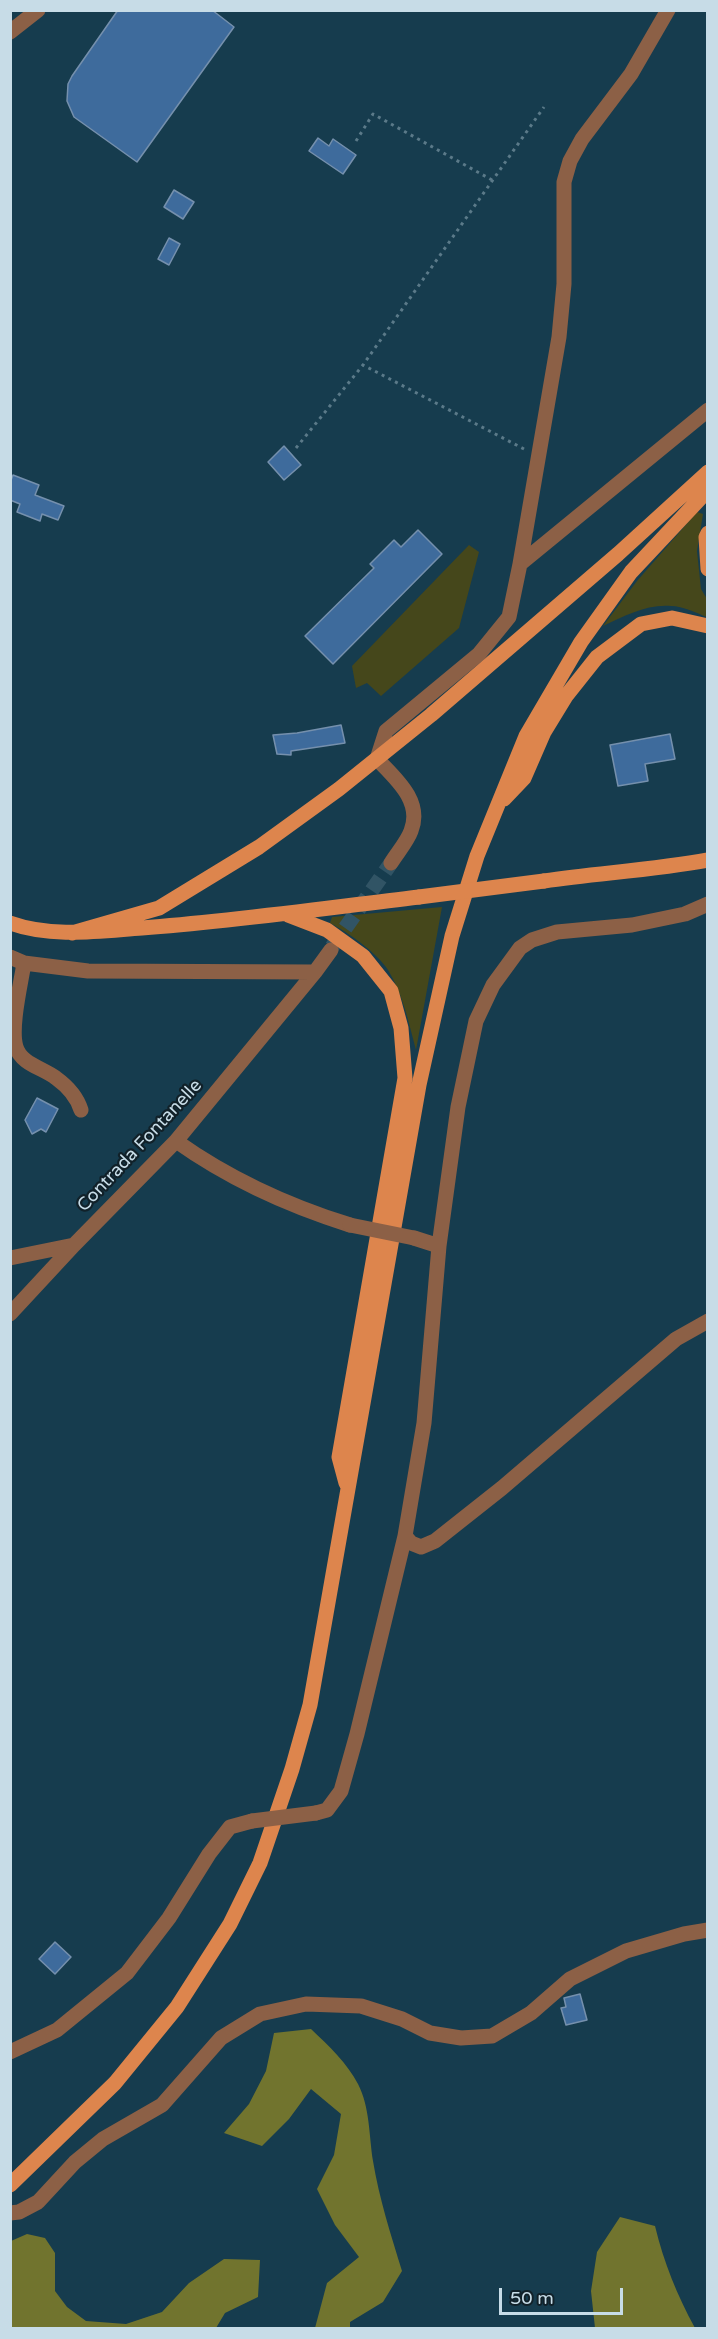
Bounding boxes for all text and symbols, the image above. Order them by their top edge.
street label: Contrada Fontanelle [73,1075,207,1217]
scale bar [502,2276,626,2314]
text: 50 m [510,2287,554,2309]

